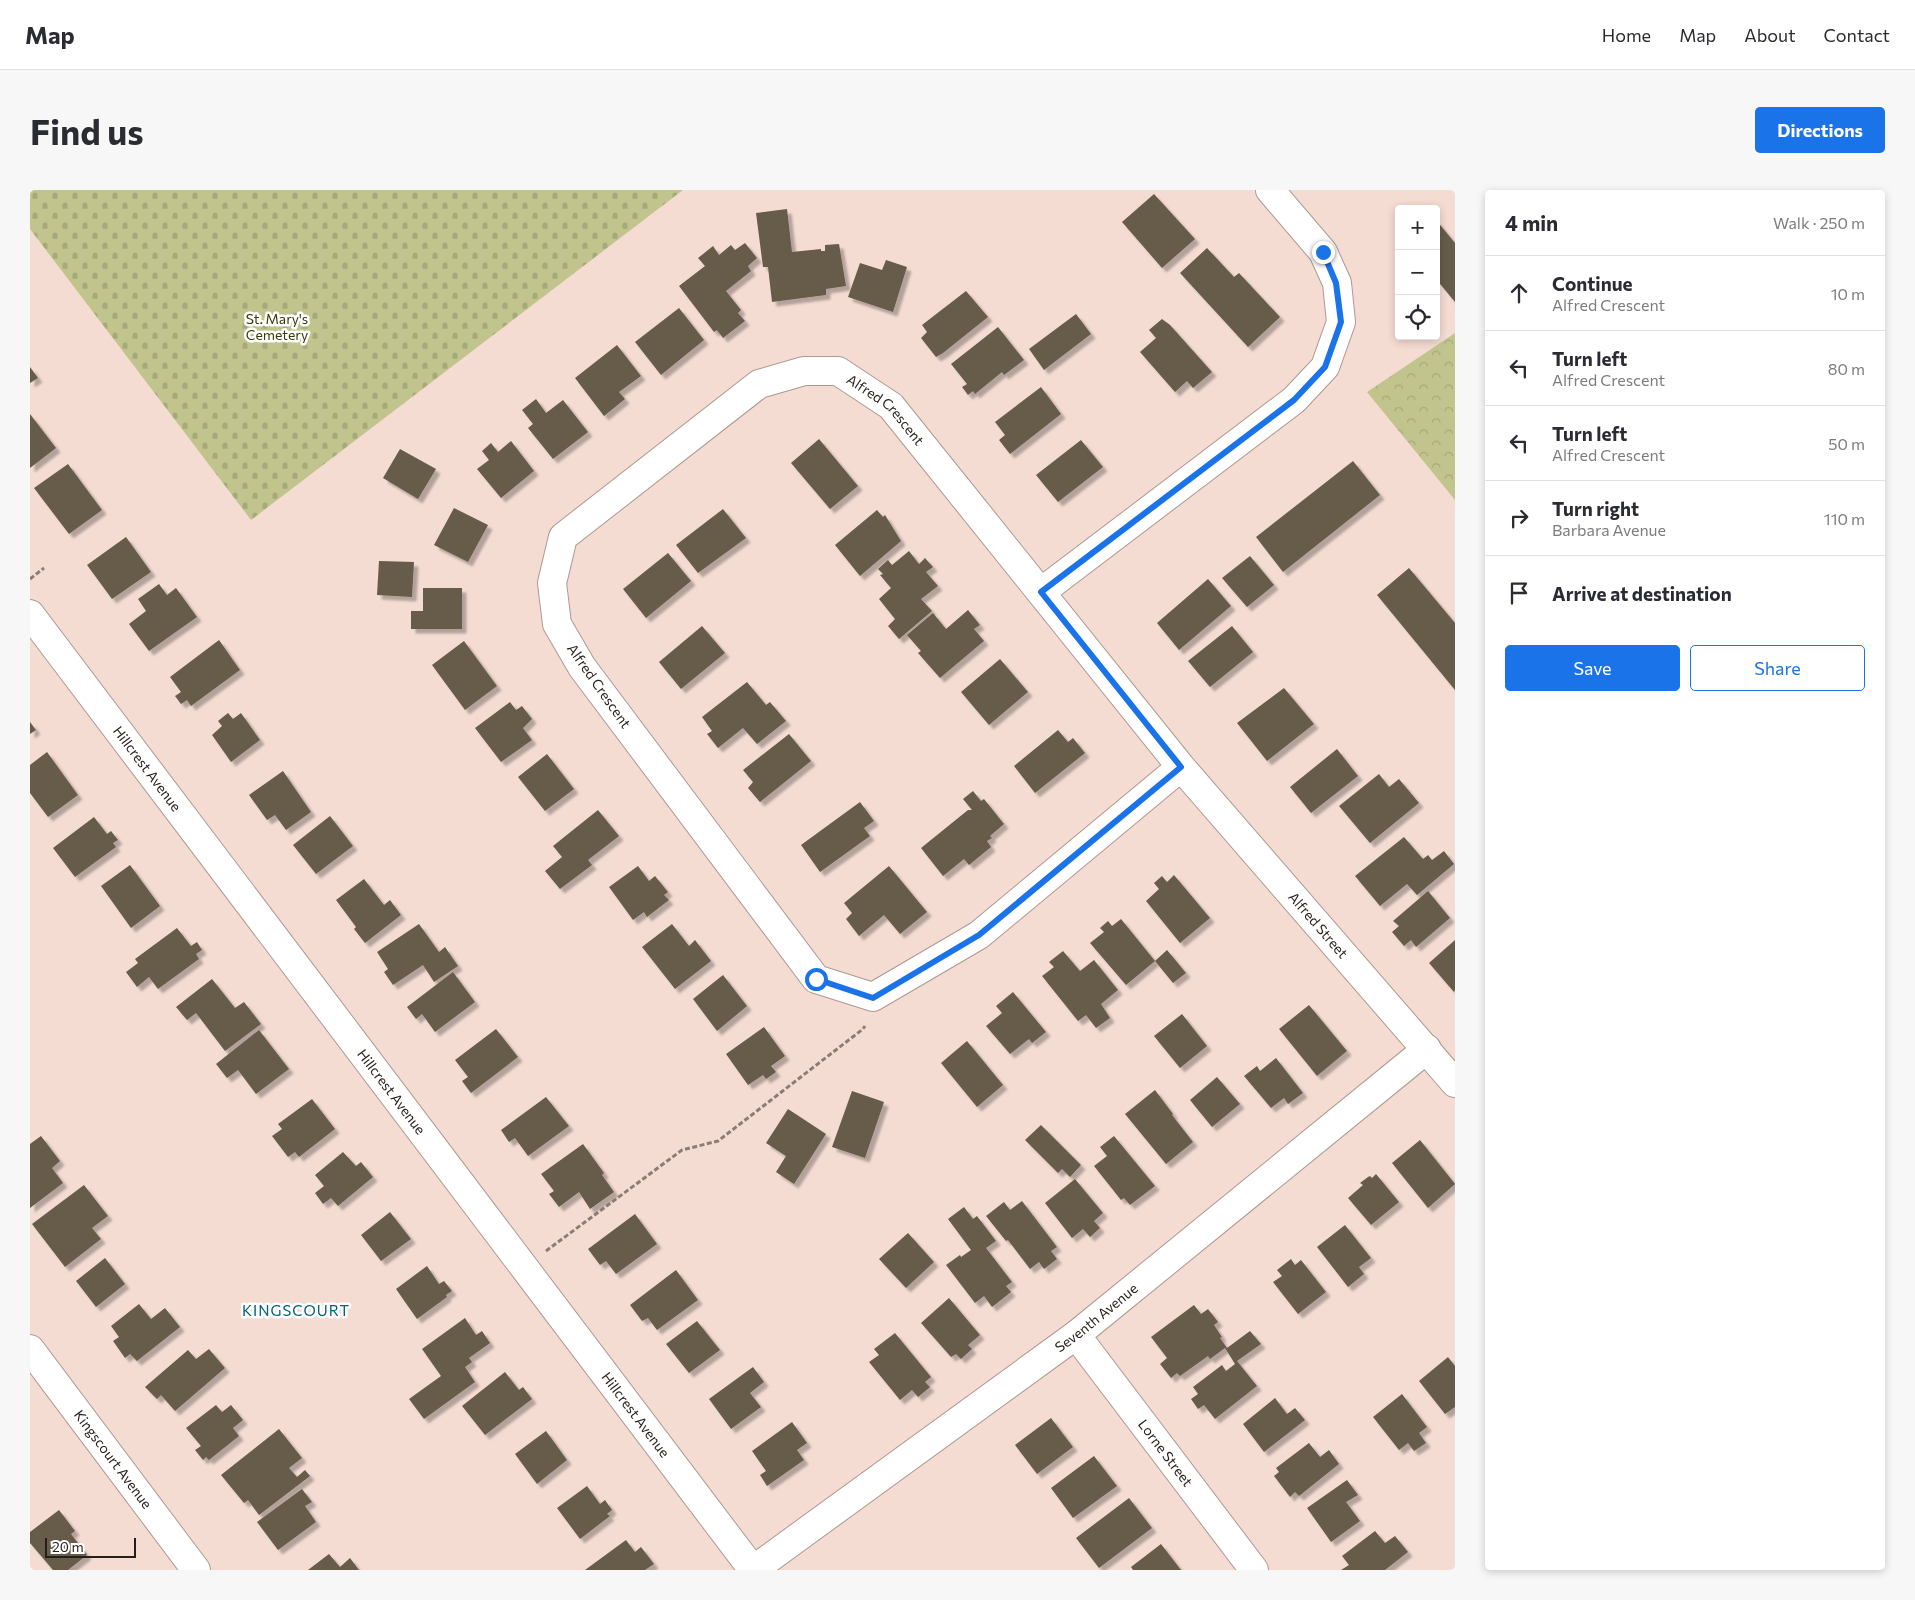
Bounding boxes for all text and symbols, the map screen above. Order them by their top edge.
text: Map [25,20,75,49]
text: Home [1602,24,1651,46]
text: Map [1679,24,1716,46]
text: About [1744,24,1796,46]
text: Contact [1824,24,1890,46]
button: Directions [1755,107,1885,153]
text: Find us [30,109,144,152]
map controls [1395,205,1440,340]
button: + [1395,205,1440,250]
text: 4 min [1505,210,1558,235]
text: Walk · 250 m [1773,213,1865,232]
route end [1312,241,1335,264]
button: − [1395,250,1440,295]
text: Continue [1552,272,1632,295]
icon: ahead [1505,279,1533,307]
text: 10 m [1831,284,1865,303]
button: locate [1395,295,1440,340]
text: Alfred Crescent [1552,295,1665,314]
park label: St. Mary's Cemetery [246,310,308,343]
text: Turn left [1552,347,1627,370]
icon: left [1505,354,1533,382]
text: 80 m [1828,359,1865,378]
street label: Alfred Crescent [844,370,928,449]
text: Alfred Crescent [1552,370,1665,389]
text: Turn left [1552,422,1627,445]
icon: left [1505,429,1533,457]
text: 50 m [1828,434,1865,453]
text: Alfred Crescent [1552,445,1665,464]
text: Turn right [1552,497,1639,520]
icon: right [1505,504,1533,532]
text: 110 m [1824,509,1865,528]
text: Barbara Avenue [1552,520,1666,539]
icon: arrive [1505,579,1533,607]
text: Arrive at destination [1552,582,1732,605]
street label: Alfred Crescent [564,640,635,731]
button: Save [1505,645,1680,691]
button: Share [1690,645,1865,691]
street label: Hillcrest Avenue [110,722,185,814]
street label: Alfred Street [1285,888,1352,962]
route start [805,968,828,991]
street label: Hillcrest Avenue [354,1045,429,1137]
street label: Seventh Avenue [1051,1279,1141,1356]
district label: KINGSCOURT [242,1301,350,1319]
street label: Hillcrest Avenue [598,1369,674,1460]
street label: Kingscourt Avenue [71,1406,156,1512]
street label: Lorne Street [1135,1416,1197,1490]
scale bar [45,1535,136,1558]
text: 20 m [52,1538,84,1555]

